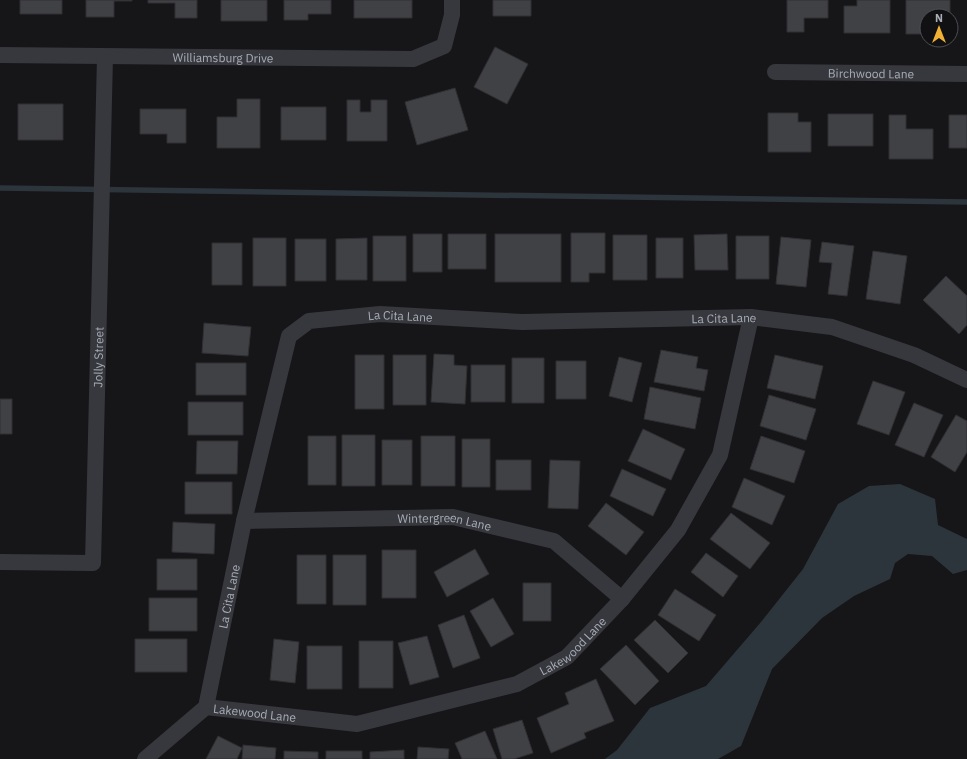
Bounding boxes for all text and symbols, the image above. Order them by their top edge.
north arrow [919,8,959,48]
text: N [935,11,943,25]
street label: Williamsburg Drive [172,49,274,65]
street label: Birchwood Lane [828,65,915,81]
street label: La Cita Lane [367,306,434,324]
street label: La Cita Lane [691,309,758,326]
street label: Jolly Street [90,326,106,388]
street label: Wintergreen Lane [397,509,493,533]
street label: La Cita Lane [215,563,243,630]
street label: Lakewood Lane [537,613,609,678]
street label: Lakewood Lane [212,700,297,725]

